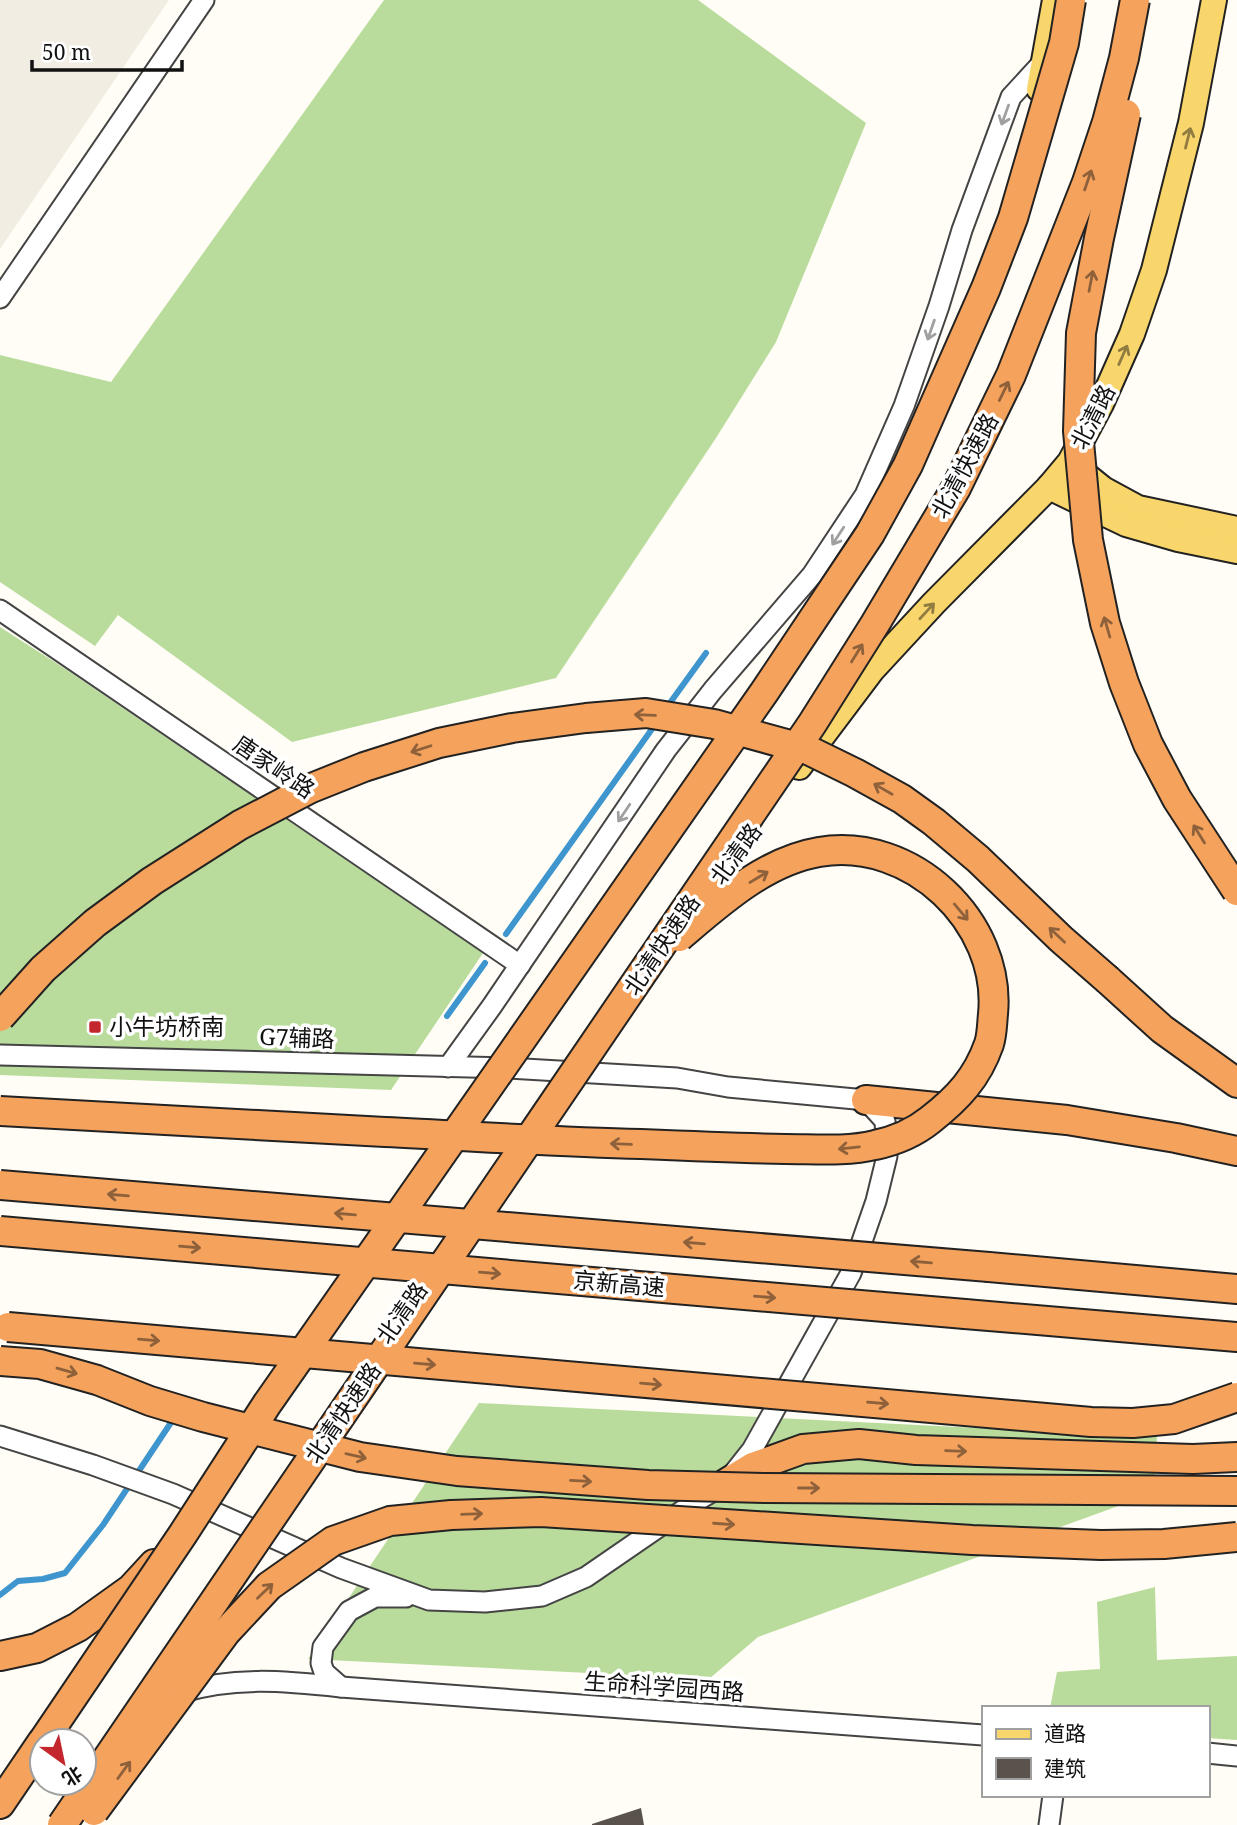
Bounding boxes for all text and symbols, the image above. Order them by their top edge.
scale bar [32,28,182,72]
text: 50 m [42,38,91,66]
one-way arrow [997,103,1010,125]
one-way arrow [1181,127,1195,150]
one-way arrow [1083,169,1095,191]
one-way arrow [1085,270,1099,293]
one-way arrow [924,318,936,340]
one-way arrow [1117,345,1130,367]
street label: 北清路 [1062,379,1122,455]
one-way arrow [997,381,1011,402]
street label: 北清快速路 [923,407,1005,524]
one-way arrow [830,526,844,546]
one-way arrow [919,602,935,620]
one-way arrow [1099,616,1112,638]
one-way arrow [850,644,864,664]
one-way arrow [634,708,657,721]
street label: 唐家岭路 [227,727,322,805]
one-way arrow [410,743,432,756]
one-way arrow [874,782,894,796]
one-way arrow [617,803,631,822]
street label: 北清路 [702,816,768,891]
one-way arrow [1192,824,1206,844]
one-way arrow [748,870,768,884]
street label: 北清快速路 [616,888,707,1001]
one-way arrow [953,902,969,920]
one-way arrow [1049,926,1066,943]
place label: 小牛坊桥南 [109,1010,224,1042]
marker: 小牛坊桥南 [87,1019,103,1035]
street label: G7辅路 [259,1020,335,1054]
one-way arrow [610,1137,633,1150]
one-way arrow [838,1141,861,1154]
one-way arrow [108,1188,130,1201]
one-way arrow [334,1207,357,1220]
one-way arrow [683,1236,706,1249]
one-way arrow [178,1241,201,1254]
one-way arrow [910,1255,932,1268]
street label: 京新高速 [572,1263,666,1303]
one-way arrow [478,1267,501,1280]
street label: 北清路 [368,1275,434,1350]
one-way arrow [754,1291,776,1304]
one-way arrow [137,1334,160,1347]
street label: 北清快速路 [297,1356,388,1469]
one-way arrow [413,1358,435,1371]
one-way arrow [56,1366,78,1379]
one-way arrow [640,1378,662,1391]
one-way arrow [866,1397,889,1410]
one-way arrow [945,1444,968,1458]
one-way arrow [344,1449,367,1463]
one-way arrow [570,1475,592,1488]
one-way arrow [797,1481,820,1495]
one-way arrow [460,1508,483,1521]
one-way arrow [712,1518,735,1531]
one-way arrow [256,1582,273,1599]
street label: 生命科学园西路 [583,1664,745,1708]
legend [982,1706,1209,1797]
text: 道路 [1044,1719,1086,1747]
north arrow [28,1727,98,1797]
text: 建筑 [1044,1754,1086,1782]
text: 北 [57,1760,87,1792]
one-way arrow [117,1761,132,1779]

